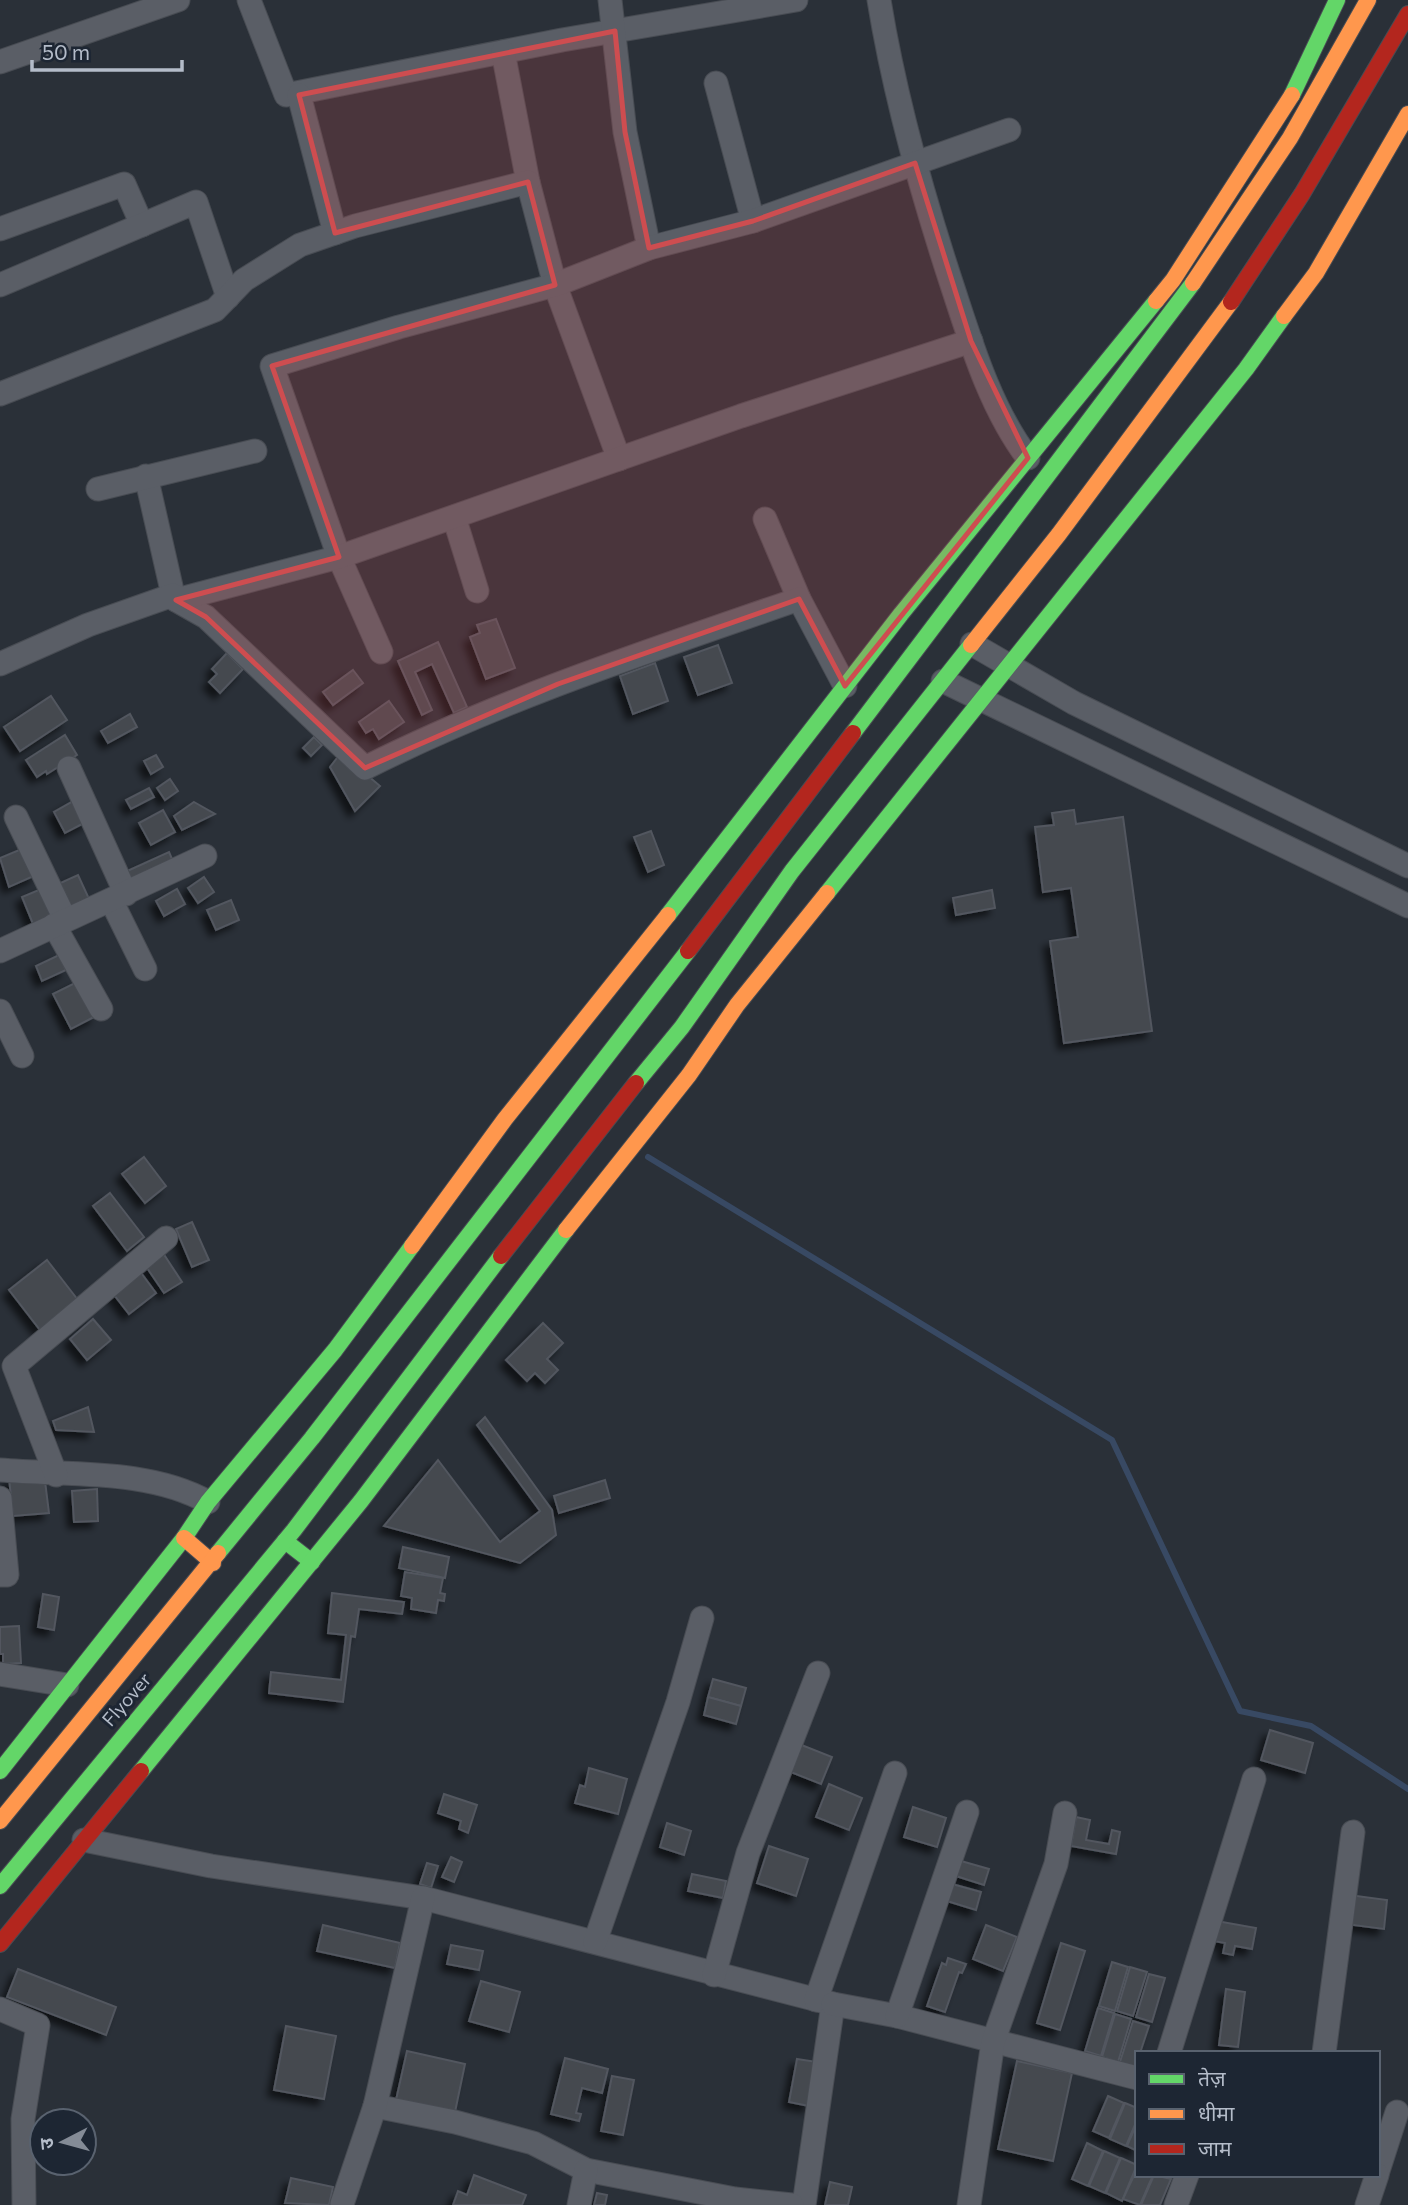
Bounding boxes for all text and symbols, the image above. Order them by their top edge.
scale bar [32,28,182,72]
text: 50 m [42,39,90,64]
street label: Flyover [97,1667,156,1730]
legend [1135,2051,1380,2177]
text: तेज़ [1198,2065,1226,2090]
text: धीमा [1198,2100,1235,2125]
north arrow [28,2107,98,2177]
text: जाम [1198,2135,1232,2160]
text: उ [33,2136,58,2151]

